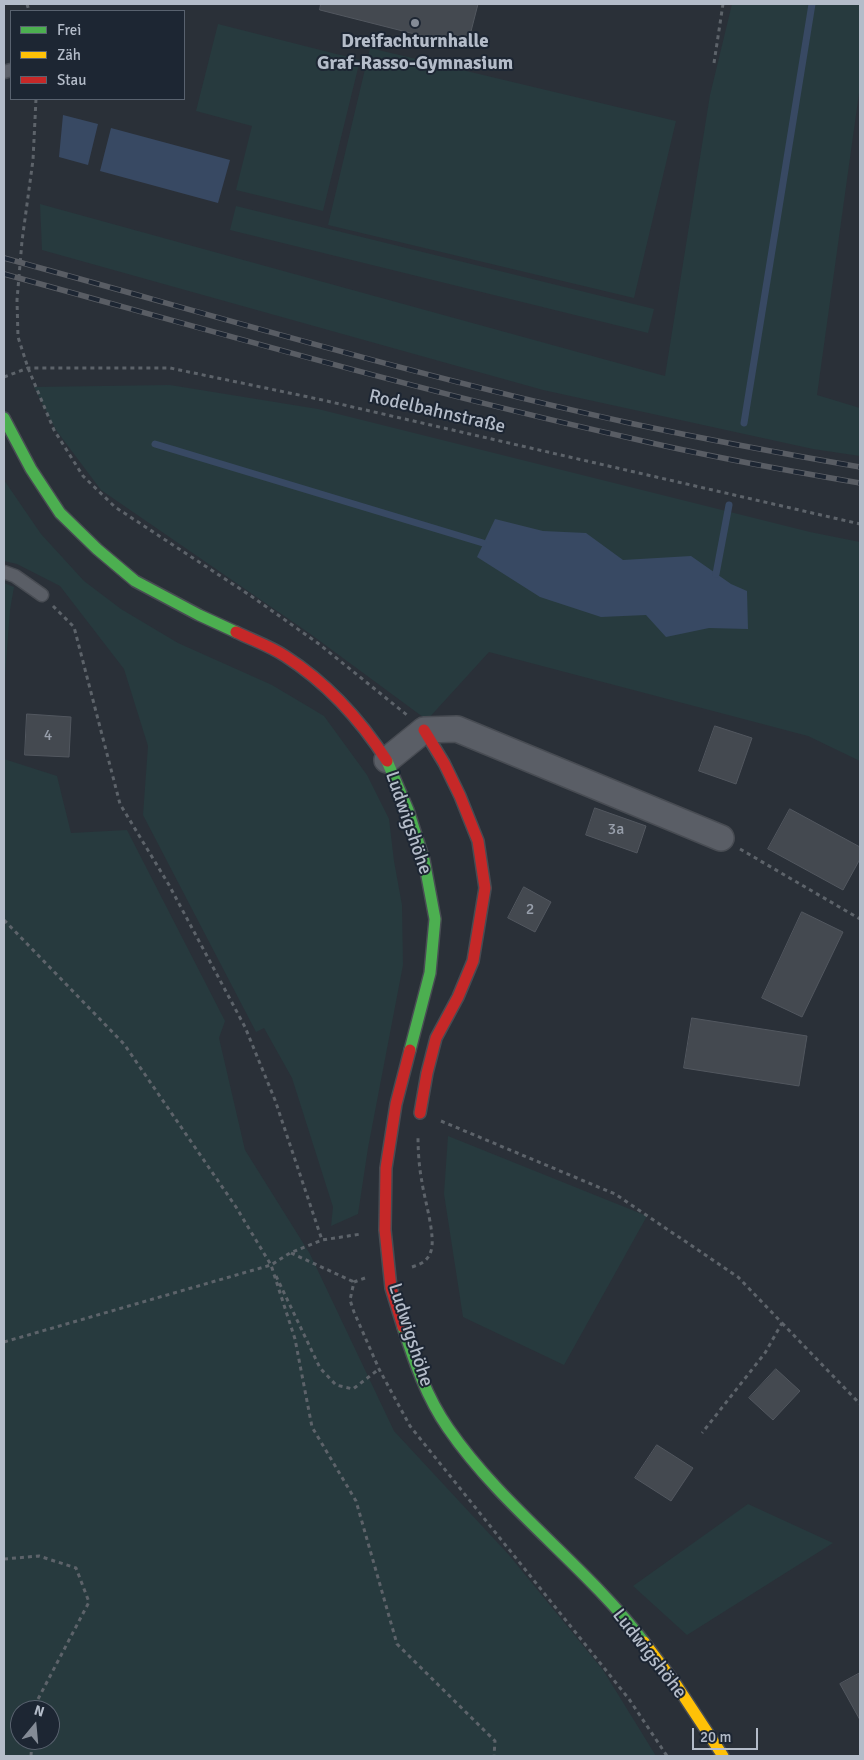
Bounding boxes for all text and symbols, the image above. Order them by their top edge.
legend [10,10,185,100]
marker: Dreifachturnhalle Graf-Rasso-Gymnasium [409,17,421,29]
text: Frei [57,21,81,39]
place label: Dreifachturnhalle Graf-Rasso-Gymnasium [317,31,513,75]
text: Zäh [57,46,81,64]
text: Stau [57,71,86,89]
street label: Rodelbahnstraße [367,385,507,439]
house number: 4 [44,726,52,746]
street label: Ludwigshöhe [380,768,436,878]
house number: 3a [608,820,624,840]
house number: 2 [526,900,534,920]
street label: Ludwigshöhe [383,1280,437,1390]
street label: Ludwigshöhe [607,1605,691,1703]
north arrow [10,1700,60,1750]
text: N [32,1702,46,1721]
scale bar [694,1718,760,1750]
text: 20 m [700,1728,731,1746]

